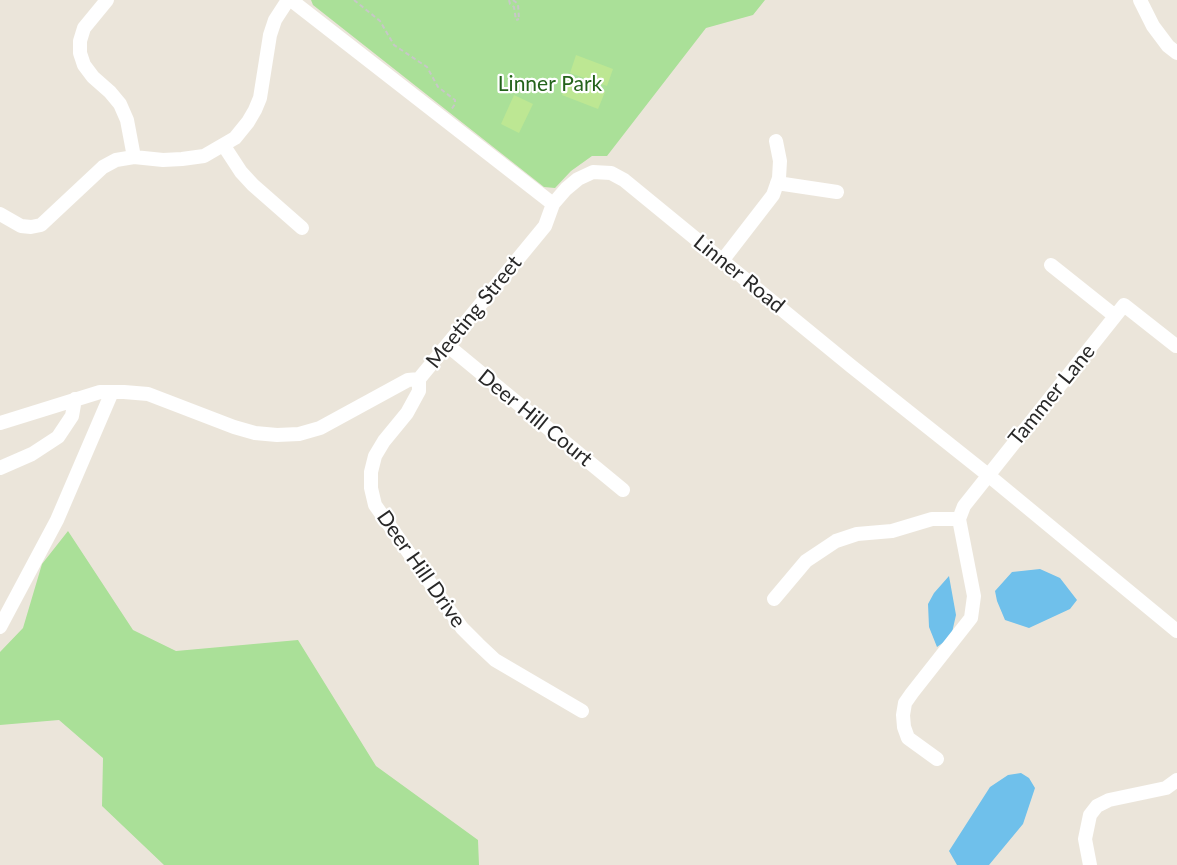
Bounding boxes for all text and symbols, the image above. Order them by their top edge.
park label: Linner Park [498,71,602,97]
street label: Linner Road [688,230,790,318]
street label: Meeting Street [421,251,527,373]
street label: Tammer Lane [1003,339,1101,451]
street label: Deer Hill Court [473,364,597,472]
street label: Deer Hill Drive [371,506,471,632]

